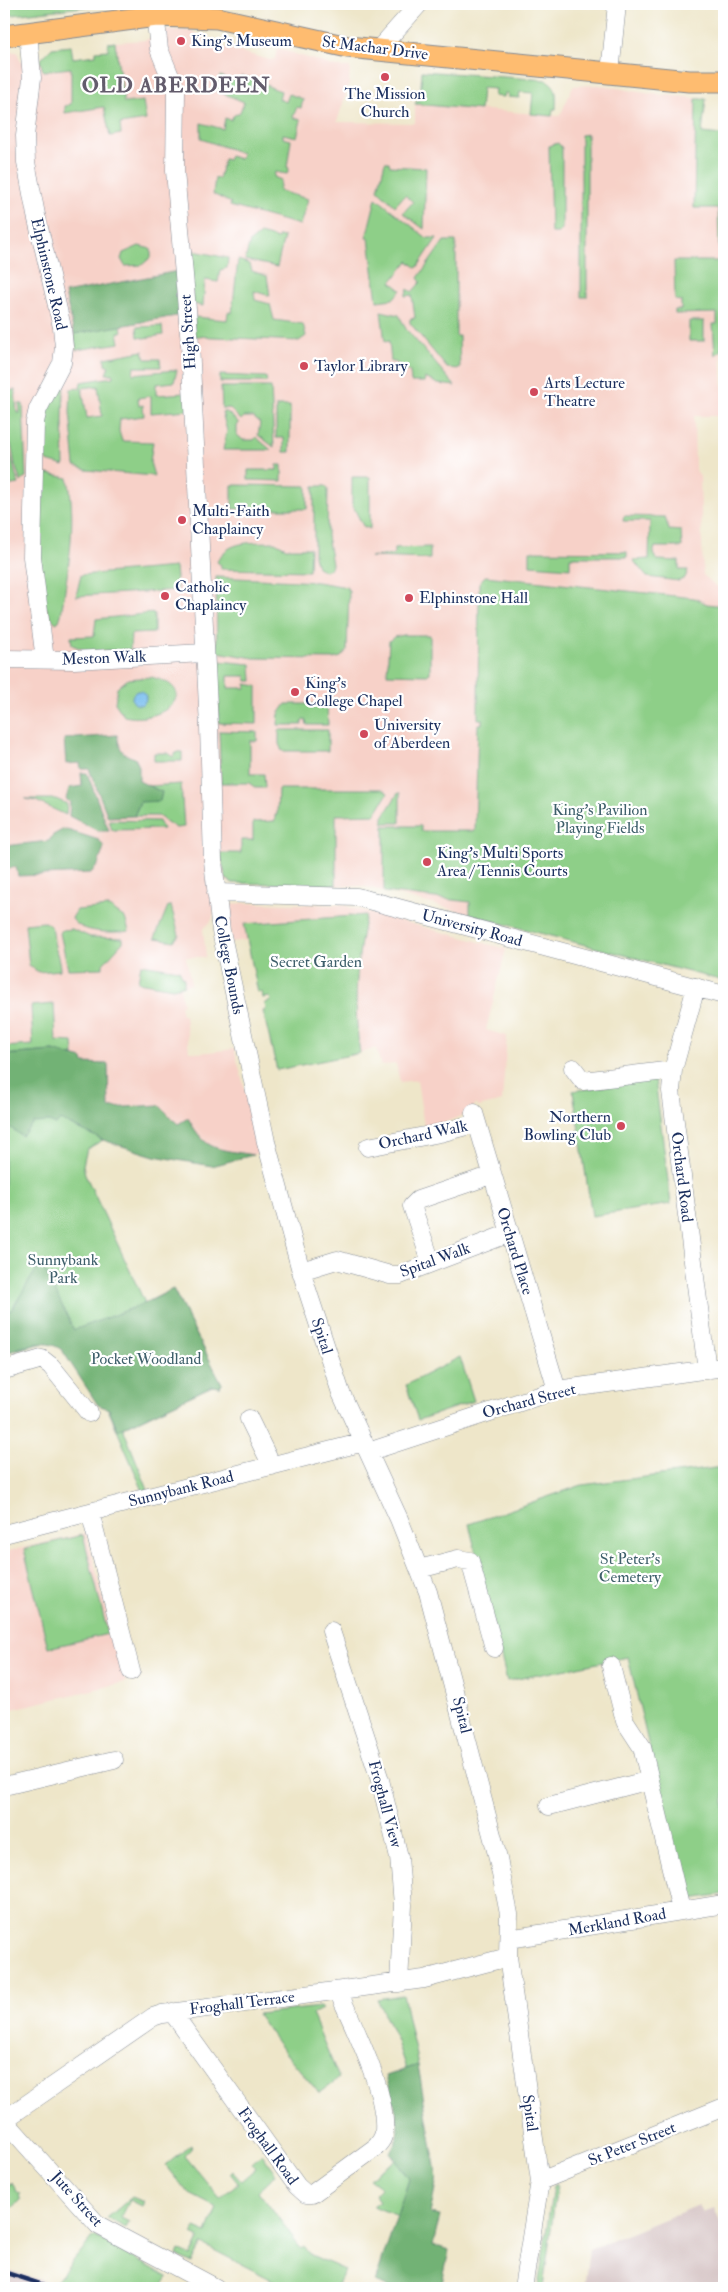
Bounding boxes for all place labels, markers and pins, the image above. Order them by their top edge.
place label: King's Museum [191,31,292,51]
marker: King's Museum [175,35,187,47]
marker: The Mission Church [379,71,391,83]
place label: The Mission Church [344,84,426,122]
place label: Taylor Library [314,356,409,376]
marker: Taylor Library [298,360,310,372]
place label: Arts Lecture Theatre [543,373,625,411]
marker: Arts Lecture Theatre [528,386,540,398]
place label: Multi-Faith Chaplaincy [192,501,270,540]
marker: Multi-Faith Chaplaincy [176,514,188,526]
place label: Catholic Chaplaincy [175,577,247,616]
place label: Elphinstone Hall [419,588,528,609]
marker: Catholic Chaplaincy [159,590,171,602]
marker: Elphinstone Hall [403,592,415,604]
place label: King's College Chapel [305,673,403,712]
marker: King's College Chapel [289,686,301,698]
place label: University of Aberdeen [374,715,450,753]
marker: University of Aberdeen [358,728,370,740]
place label: King's Multi Sports Area / Tennis Courts [436,843,568,881]
marker: King's Multi Sports Area / Tennis Courts [421,856,433,868]
place label: Northern Bowling Club [523,1107,611,1145]
marker: Northern Bowling Club [615,1120,627,1132]

